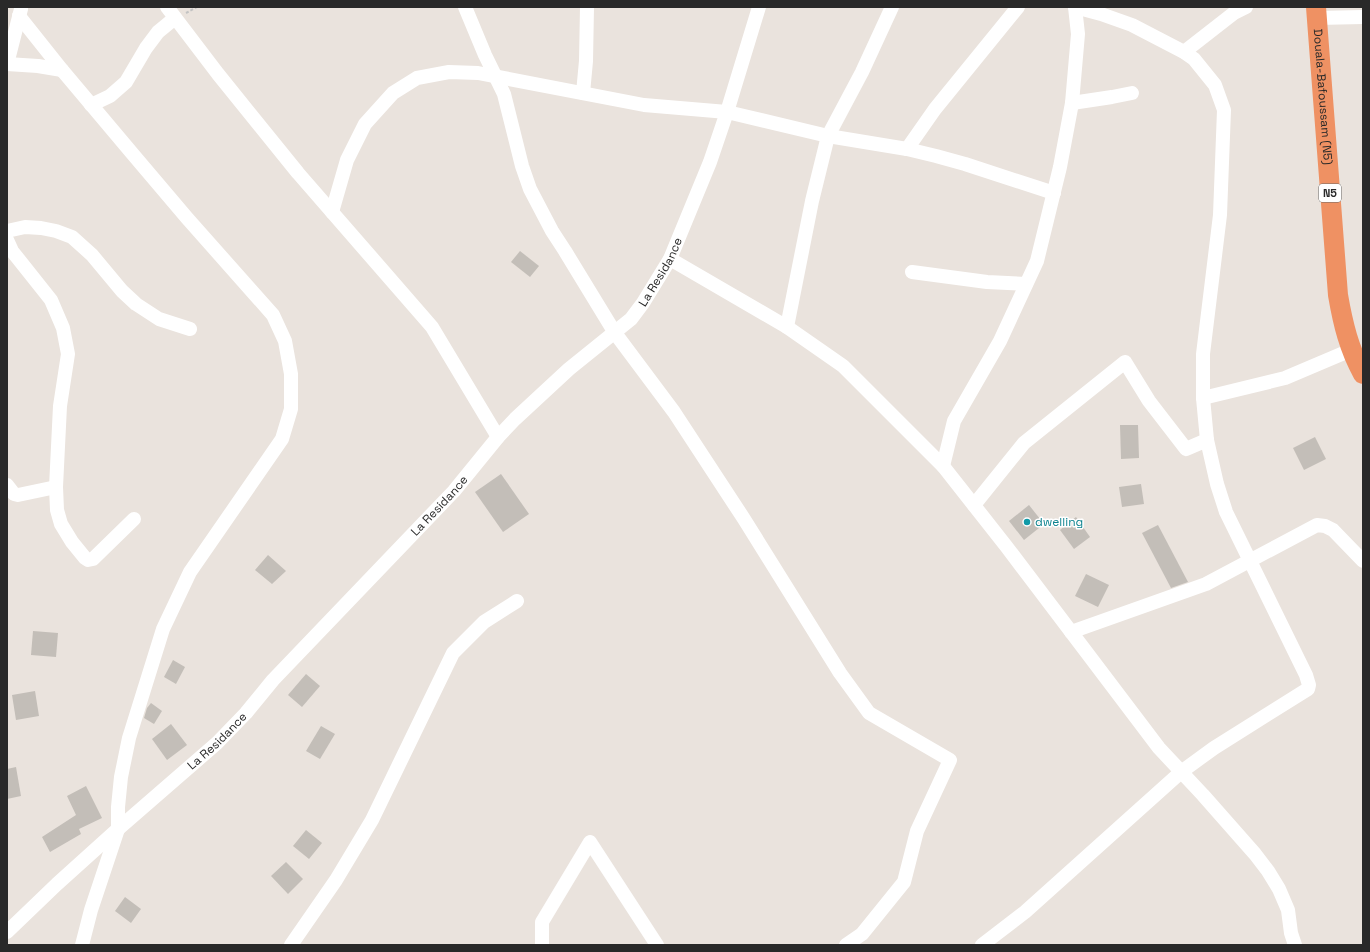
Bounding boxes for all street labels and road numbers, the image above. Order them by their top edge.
street label: Douala-Bafoussam (N5) [1310,28,1336,165]
road number: N5 [1319,184,1341,202]
street label: La Residance [635,235,686,309]
street label: La Residance [407,472,471,539]
street label: La Residance [184,709,250,773]

